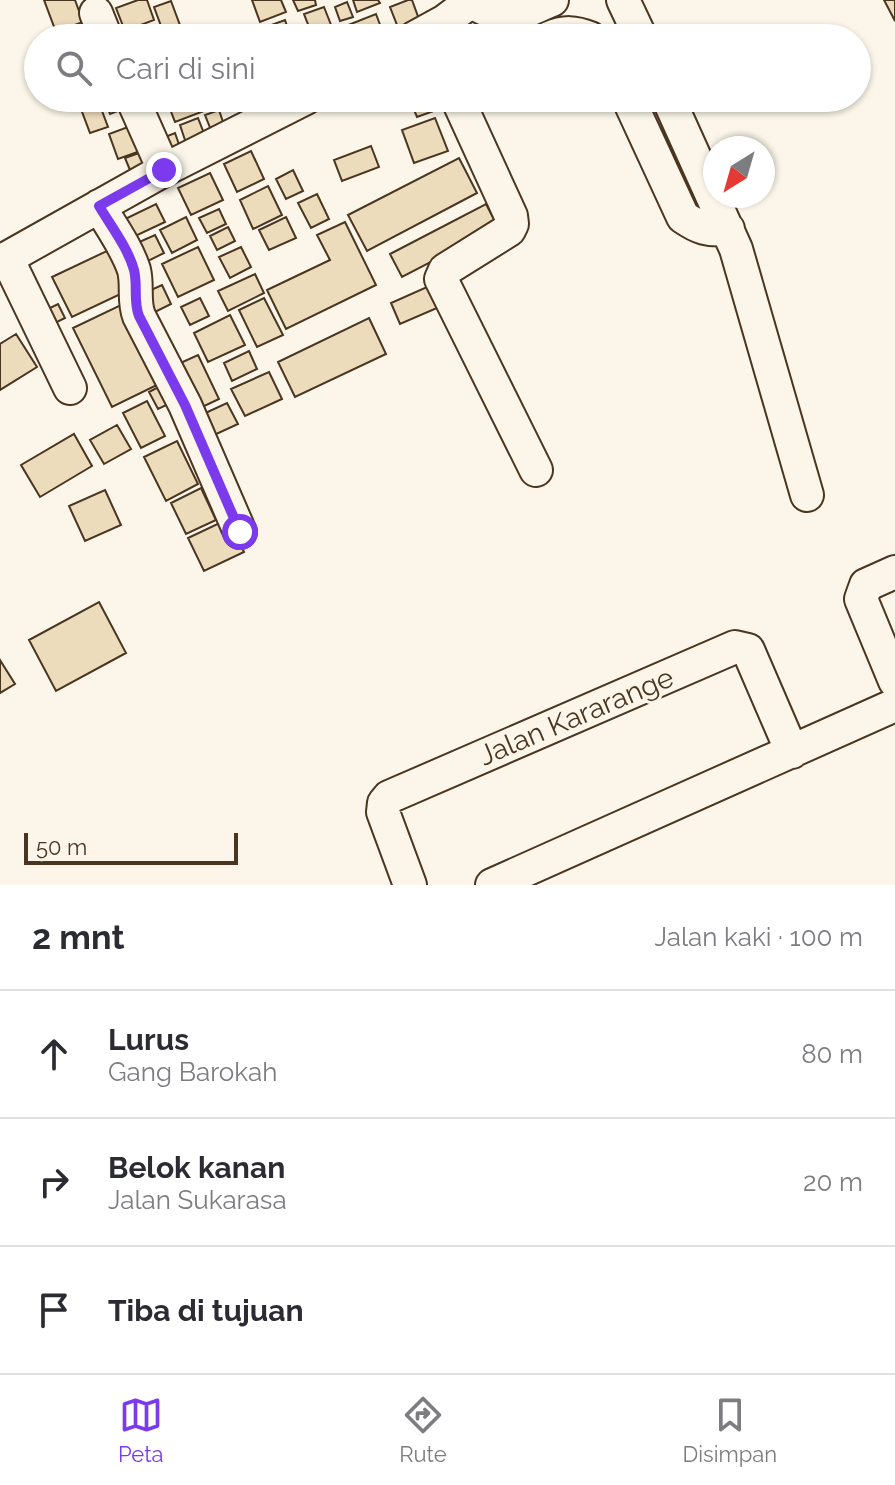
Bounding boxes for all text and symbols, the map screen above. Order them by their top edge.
search box [24,24,871,112]
icon: search [52,46,96,90]
text: Cari di sini [116,51,256,86]
north arrow [703,136,775,208]
route end [146,152,182,188]
route start [222,514,258,550]
street label: Jalan Kararange [474,661,678,772]
scale bar [24,829,238,865]
text: 50 m [36,834,87,860]
text: 2 mnt [32,917,125,957]
text: Jalan kaki · 100 m [655,922,863,952]
text: Lurus [108,1022,189,1057]
icon: ahead [32,1032,76,1076]
text: 80 m [801,1039,863,1069]
text: Gang Barokah [108,1057,277,1087]
text: Belok kanan [108,1150,285,1185]
icon: right [32,1160,76,1204]
text: 20 m [803,1167,863,1197]
text: Jalan Sukarasa [108,1185,287,1215]
icon: arrive [32,1288,76,1332]
text: Tiba di tujuan [108,1293,304,1328]
tab: Peta [118,1393,164,1467]
tab: Rute [399,1393,447,1467]
tab: Disimpan [683,1393,777,1467]

